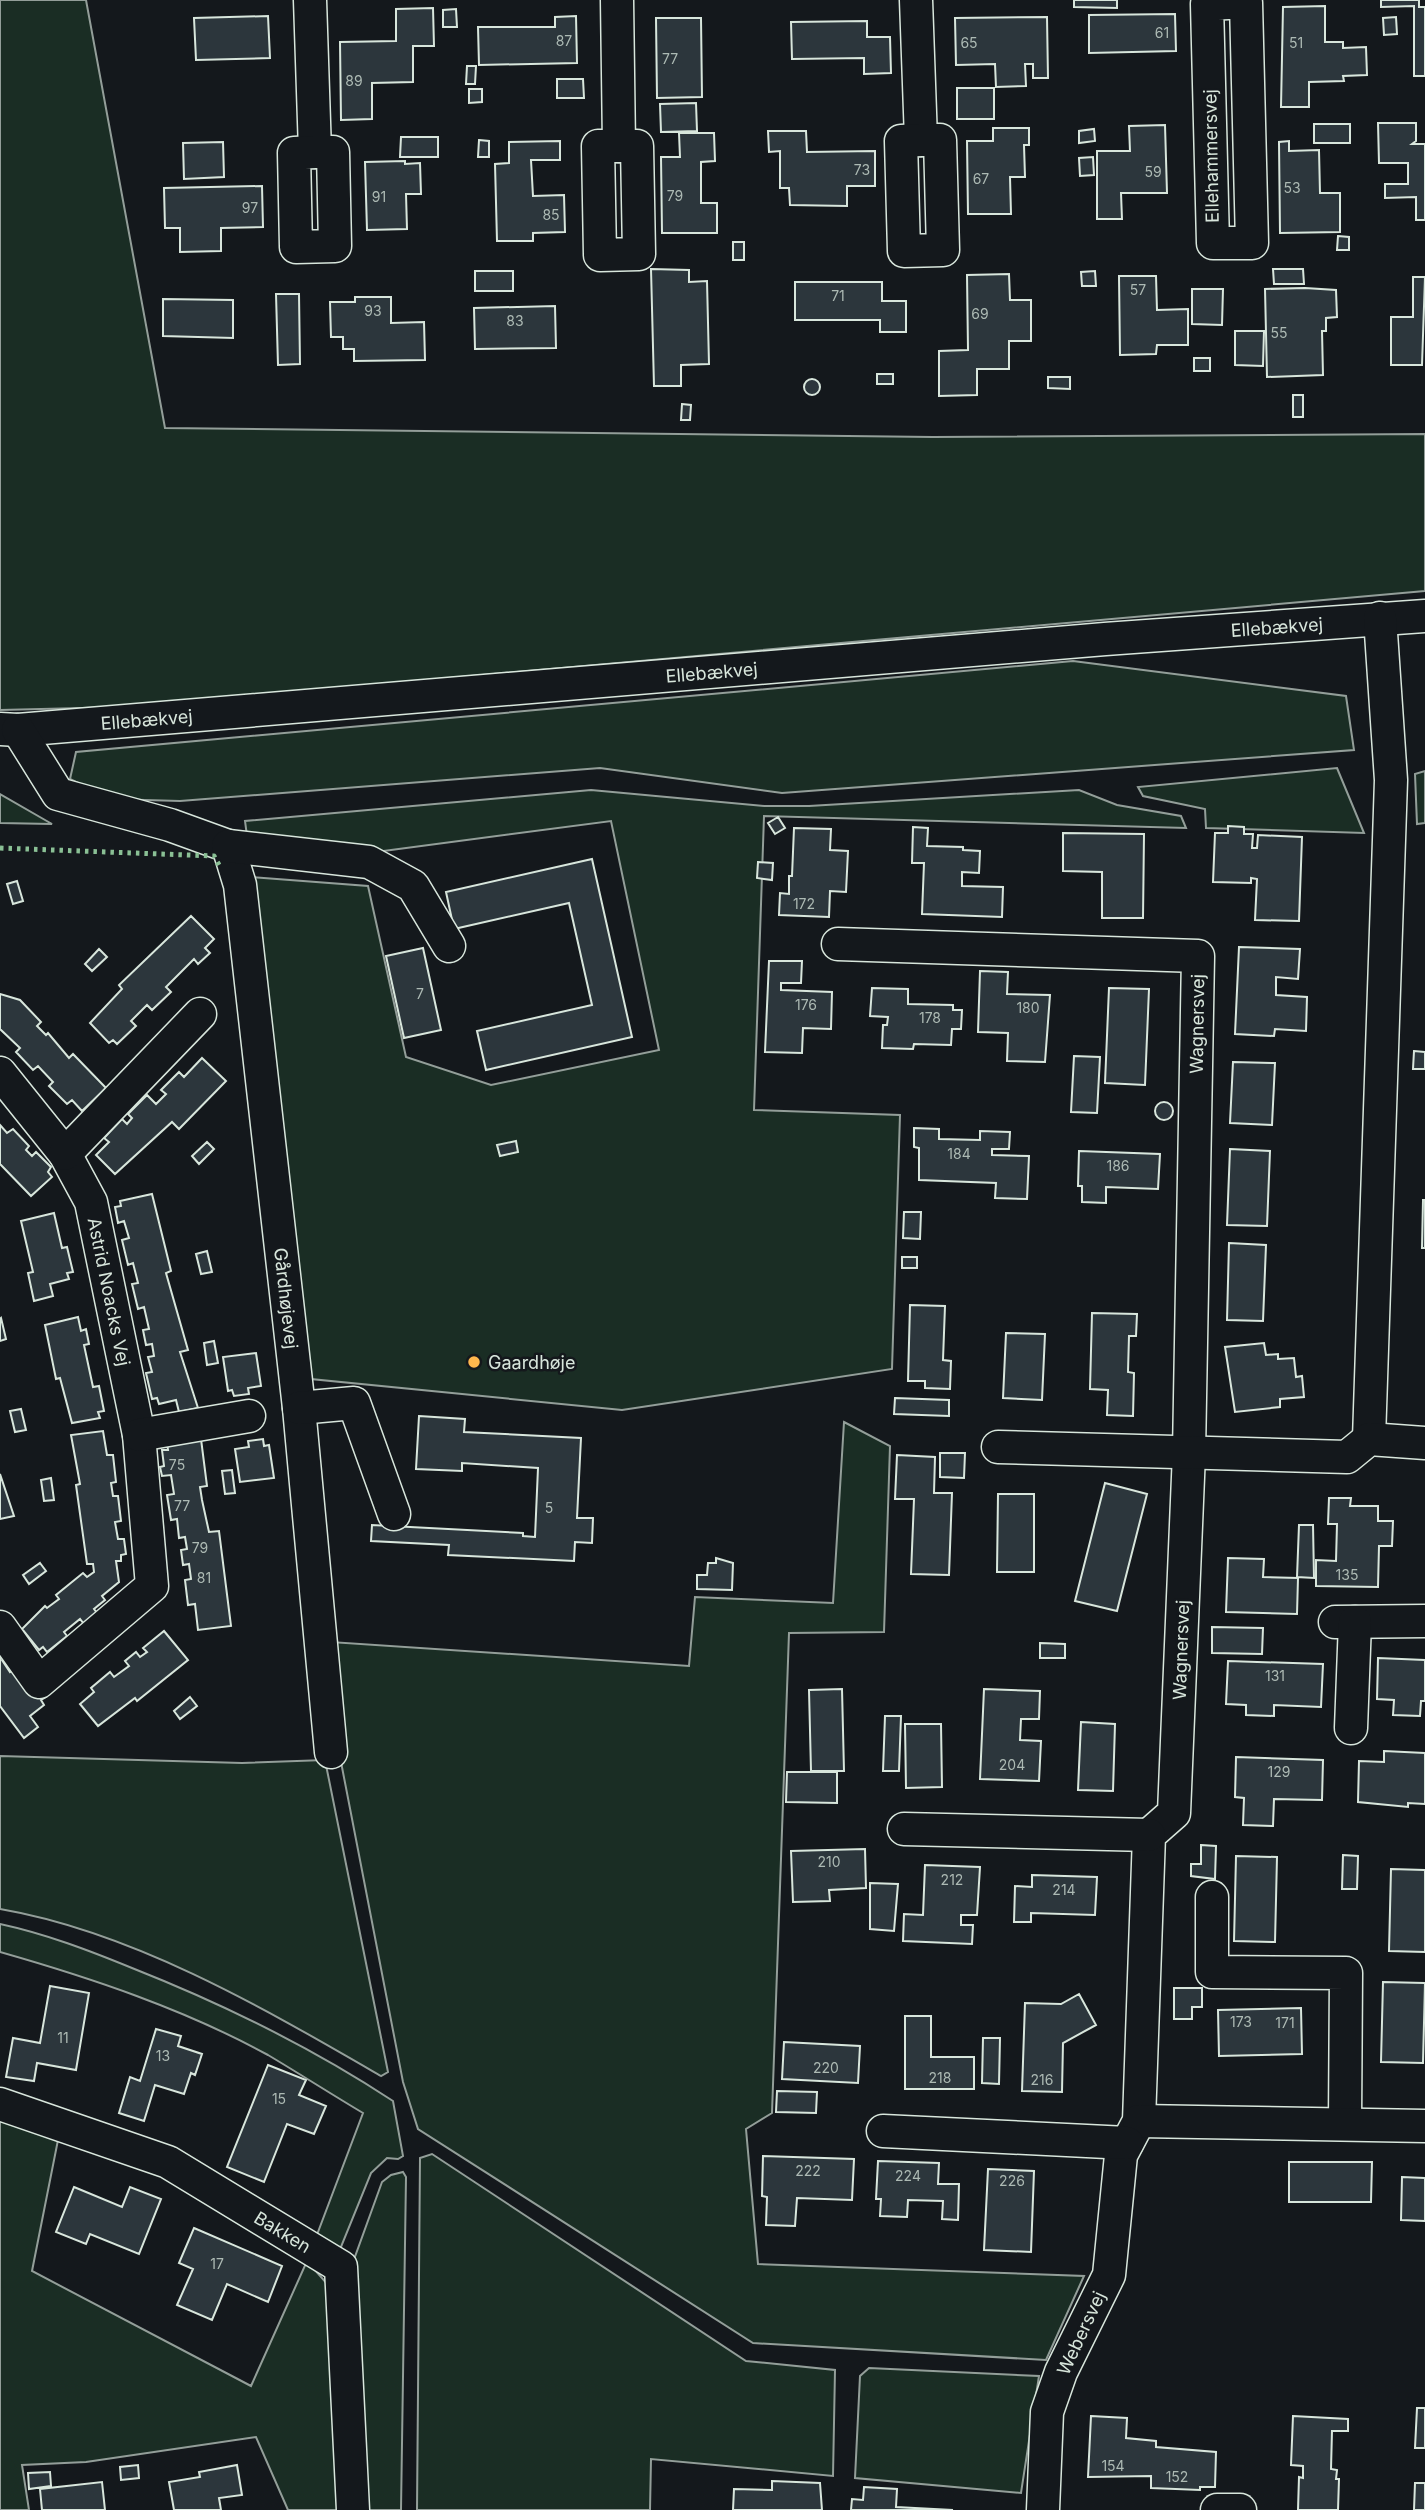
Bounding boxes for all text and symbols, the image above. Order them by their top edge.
house number: 61 [1155,24,1169,41]
house number: 87 [556,32,572,49]
house number: 65 [960,34,978,51]
house number: 51 [1289,34,1303,51]
house number: 77 [662,50,678,67]
house number: 89 [345,72,363,89]
street label: Ellehammersvej [1199,89,1223,223]
house number: 73 [854,161,870,178]
house number: 59 [1144,163,1162,180]
house number: 67 [973,170,989,187]
house number: 53 [1283,179,1301,196]
house number: 79 [667,187,683,204]
house number: 91 [372,188,386,205]
house number: 97 [242,199,258,216]
house number: 85 [542,206,560,223]
house number: 57 [1130,281,1146,298]
house number: 71 [831,287,845,304]
house number: 93 [364,302,382,319]
house number: 69 [971,305,989,322]
house number: 83 [506,312,524,329]
house number: 55 [1270,324,1288,341]
street label: Ellebækvej [1230,613,1324,640]
street label: Ellebækvej [665,658,758,686]
street label: Ellebækvej [100,705,193,734]
house number: 172 [793,895,815,912]
street label: Wagnersvej [1186,974,1208,1074]
house number: 7 [416,985,424,1002]
house number: 176 [795,996,817,1013]
house number: 180 [1016,999,1040,1016]
house number: 178 [919,1009,941,1026]
house number: 184 [947,1145,971,1162]
house number: 186 [1106,1157,1130,1174]
street label: Astrid Noacks Vej [84,1216,135,1368]
street label: Gårdhøjevej [270,1247,303,1350]
place label: Gaardhøje [488,1352,575,1373]
marker: Gaardhøje [466,1354,482,1370]
house number: 75 [169,1456,185,1473]
house number: 77 [174,1497,190,1514]
house number: 5 [545,1499,553,1516]
house number: 79 [192,1539,208,1556]
house number: 135 [1336,1566,1358,1583]
house number: 81 [197,1569,211,1586]
street label: Wagnersvej [1169,1600,1193,1700]
house number: 131 [1265,1667,1285,1684]
house number: 204 [999,1756,1025,1773]
house number: 129 [1268,1763,1290,1780]
house number: 210 [817,1853,841,1870]
house number: 212 [941,1871,963,1888]
house number: 214 [1052,1881,1076,1898]
house number: 173 [1230,2013,1252,2030]
house number: 171 [1275,2014,1295,2031]
house number: 11 [57,2029,69,2046]
house number: 13 [156,2047,170,2064]
house number: 220 [813,2059,839,2076]
house number: 218 [929,2069,951,2086]
house number: 216 [1031,2071,1053,2088]
house number: 15 [272,2090,286,2107]
house number: 222 [795,2162,821,2179]
house number: 224 [895,2167,921,2184]
house number: 226 [999,2172,1025,2189]
street label: Bakken [251,2207,315,2257]
house number: 17 [210,2255,224,2272]
street label: Webersvej [1053,2288,1109,2378]
house number: 154 [1101,2457,1125,2474]
house number: 152 [1166,2468,1188,2485]

